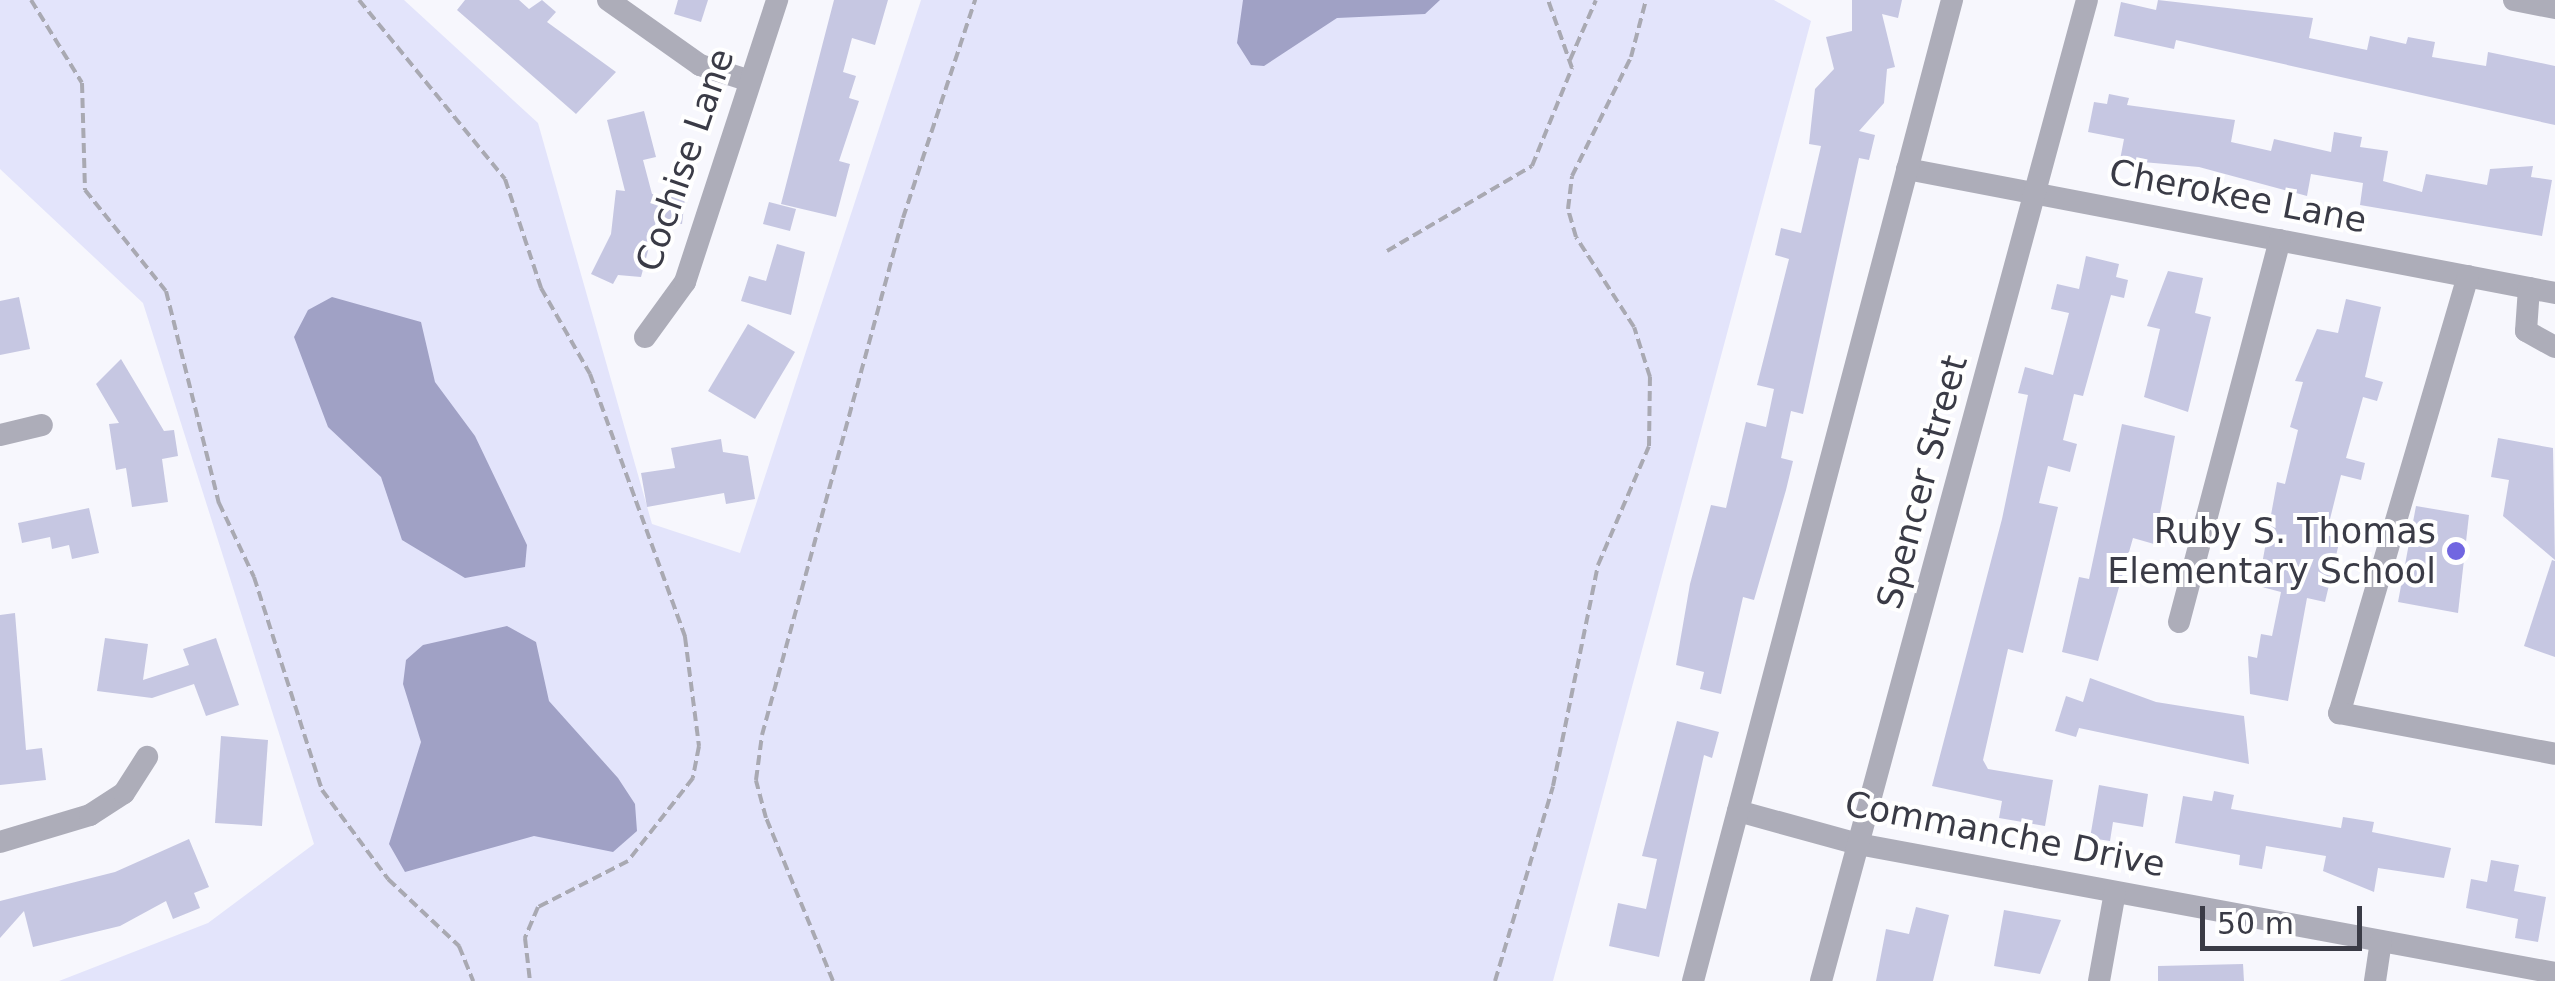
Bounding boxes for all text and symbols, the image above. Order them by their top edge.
street label: Cochise Lane [627,43,743,277]
street label: Cherokee Lane [2106,150,2370,242]
street label: Spencer Street [1868,351,1976,613]
place label: Ruby S. Thomas Elementary School [2107,510,2436,592]
marker: Ruby S. Thomas Elementary School [2445,540,2467,562]
street label: Commanche Drive [1841,782,2169,886]
scale bar [2205,886,2368,948]
text: 50 m [2217,906,2294,941]

